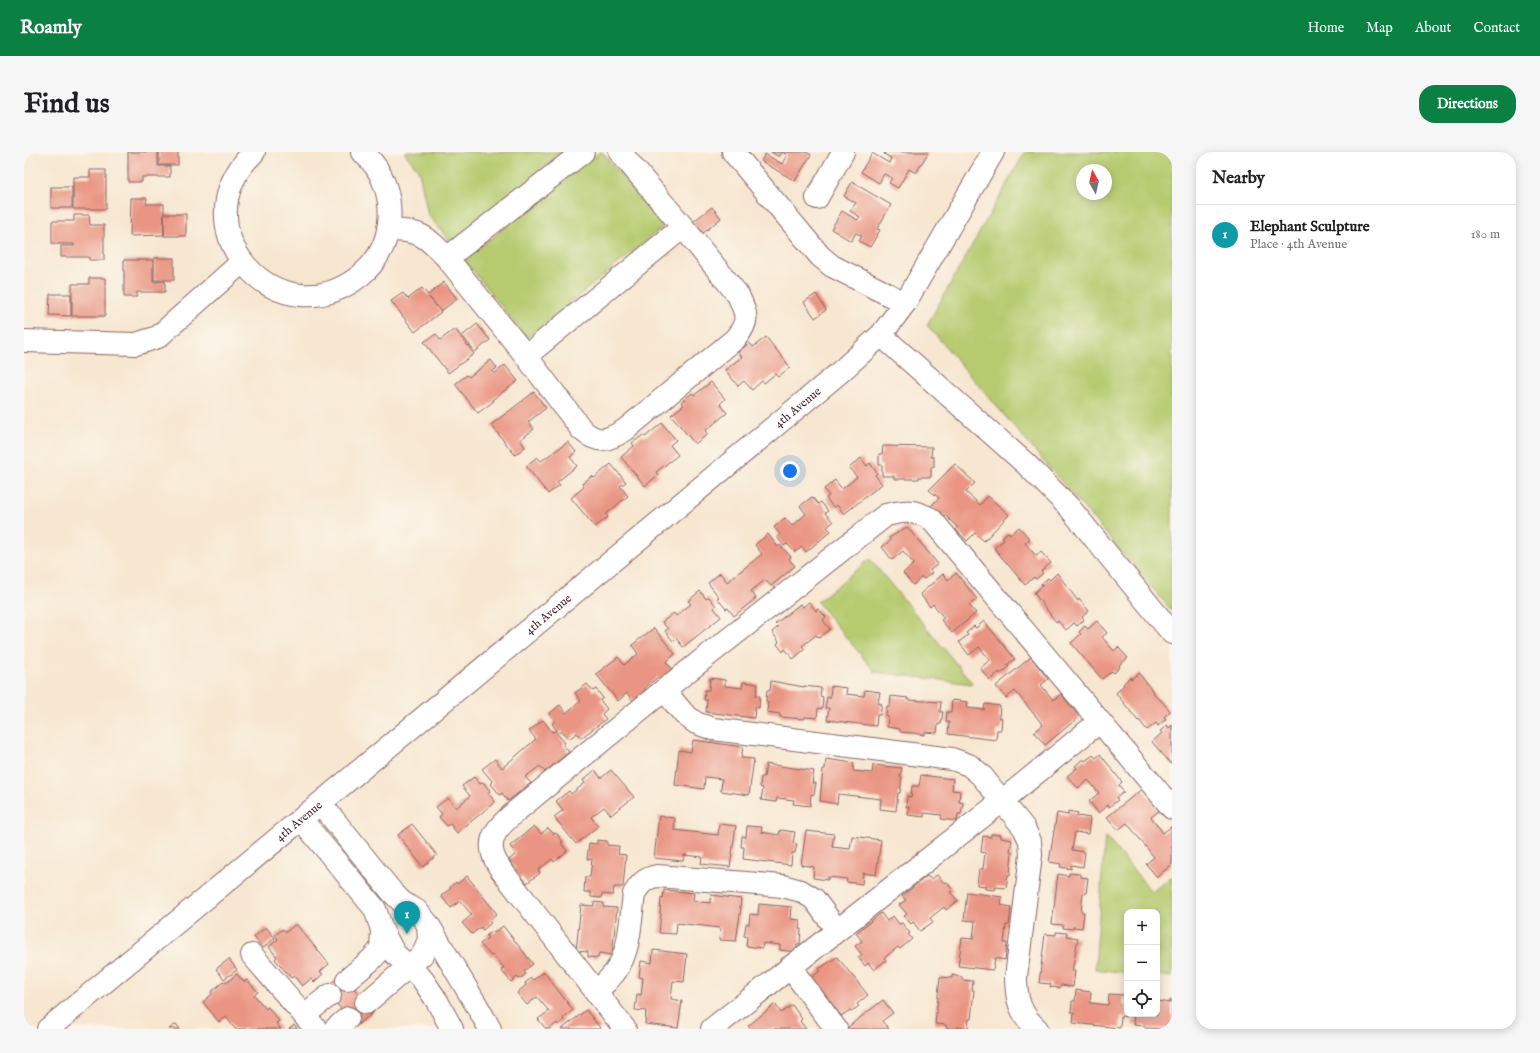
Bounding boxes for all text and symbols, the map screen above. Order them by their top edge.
text: Roamly [20,16,82,40]
text: Home [1308,19,1344,37]
text: Map [1366,19,1393,37]
text: About [1415,19,1451,37]
text: Contact [1473,19,1520,37]
button: Directions [1419,85,1516,123]
text: Find us [24,87,110,122]
north arrow [1076,164,1112,200]
text: Nearby [1212,168,1265,189]
text: Elephant Sculpture [1250,217,1370,236]
text: 1 [1223,226,1227,243]
text: 180 m [1471,226,1500,243]
text: Place · 4th Avenue [1250,236,1347,253]
street label: 4th Avenue [772,384,825,431]
your location [780,461,800,481]
street label: 4th Avenue [522,591,575,638]
street label: 4th Avenue [273,797,326,845]
pin: 1 [394,901,420,934]
map controls [1124,909,1160,1017]
button: + [1124,909,1160,945]
button: − [1124,945,1160,981]
button: locate [1124,981,1160,1017]

